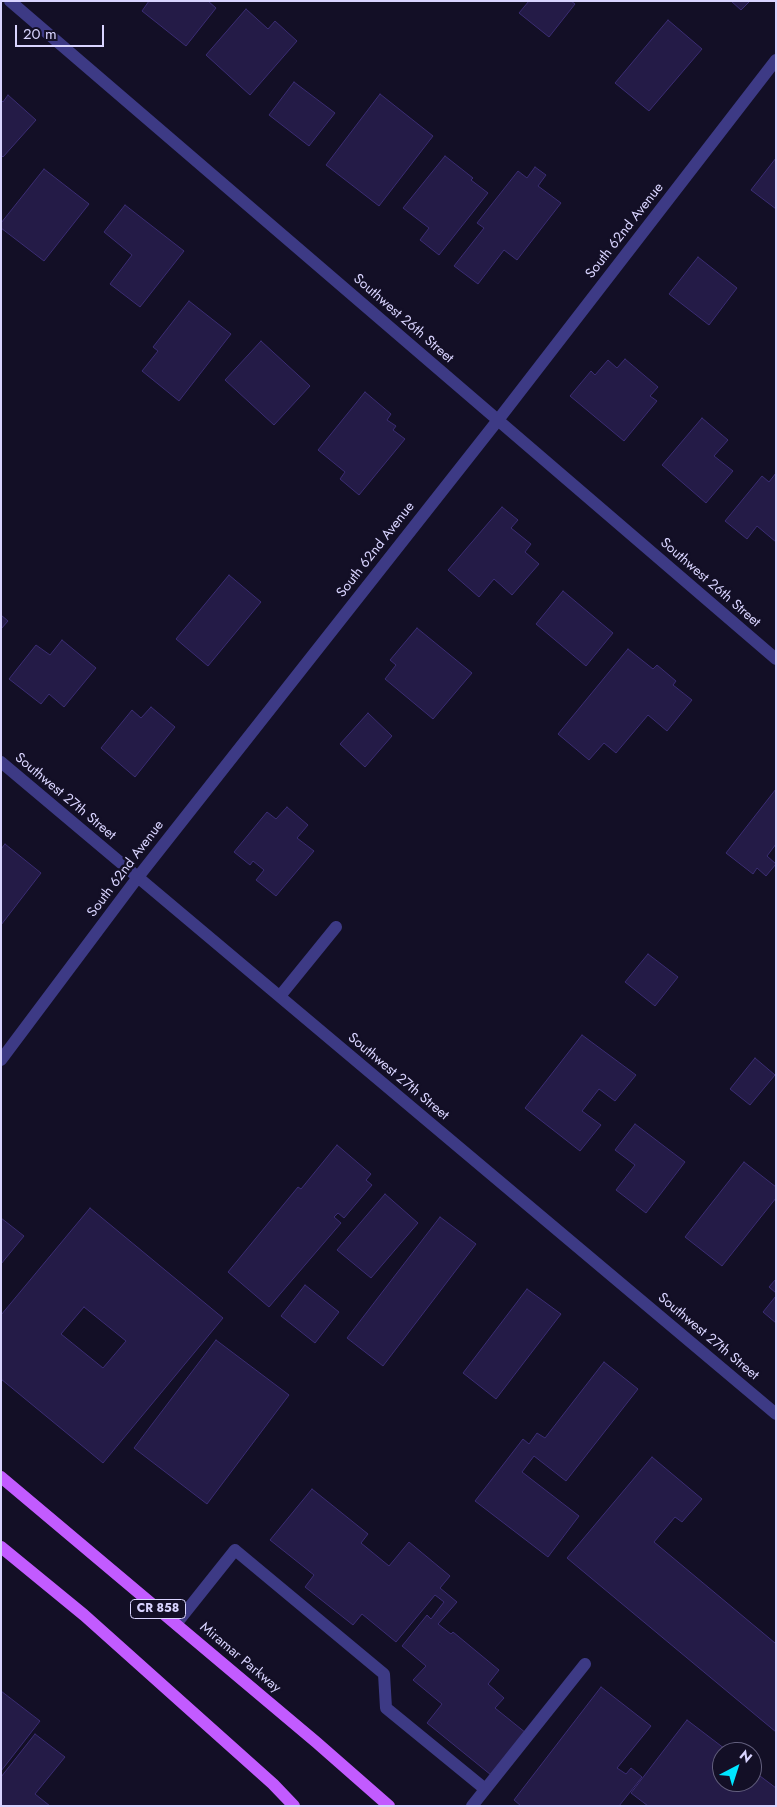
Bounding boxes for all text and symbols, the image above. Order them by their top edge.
scale bar [18,15,106,47]
text: 20 m [23,23,57,45]
street label: South 62nd Avenue [582,180,668,282]
street label: Southwest 26th Street [349,271,457,367]
street label: South 62nd Avenue [333,499,419,601]
street label: Southwest 26th Street [656,535,764,631]
street label: Southwest 27th Street [11,750,119,844]
street label: South 62nd Avenue [84,817,168,921]
street label: Southwest 27th Street [344,1030,452,1124]
street label: Southwest 27th Street [654,1290,762,1384]
road number: CR 858 [130,1600,186,1618]
street label: Miramar Parkway [196,1619,284,1697]
north arrow [712,1742,762,1792]
text: N [735,1745,757,1768]

